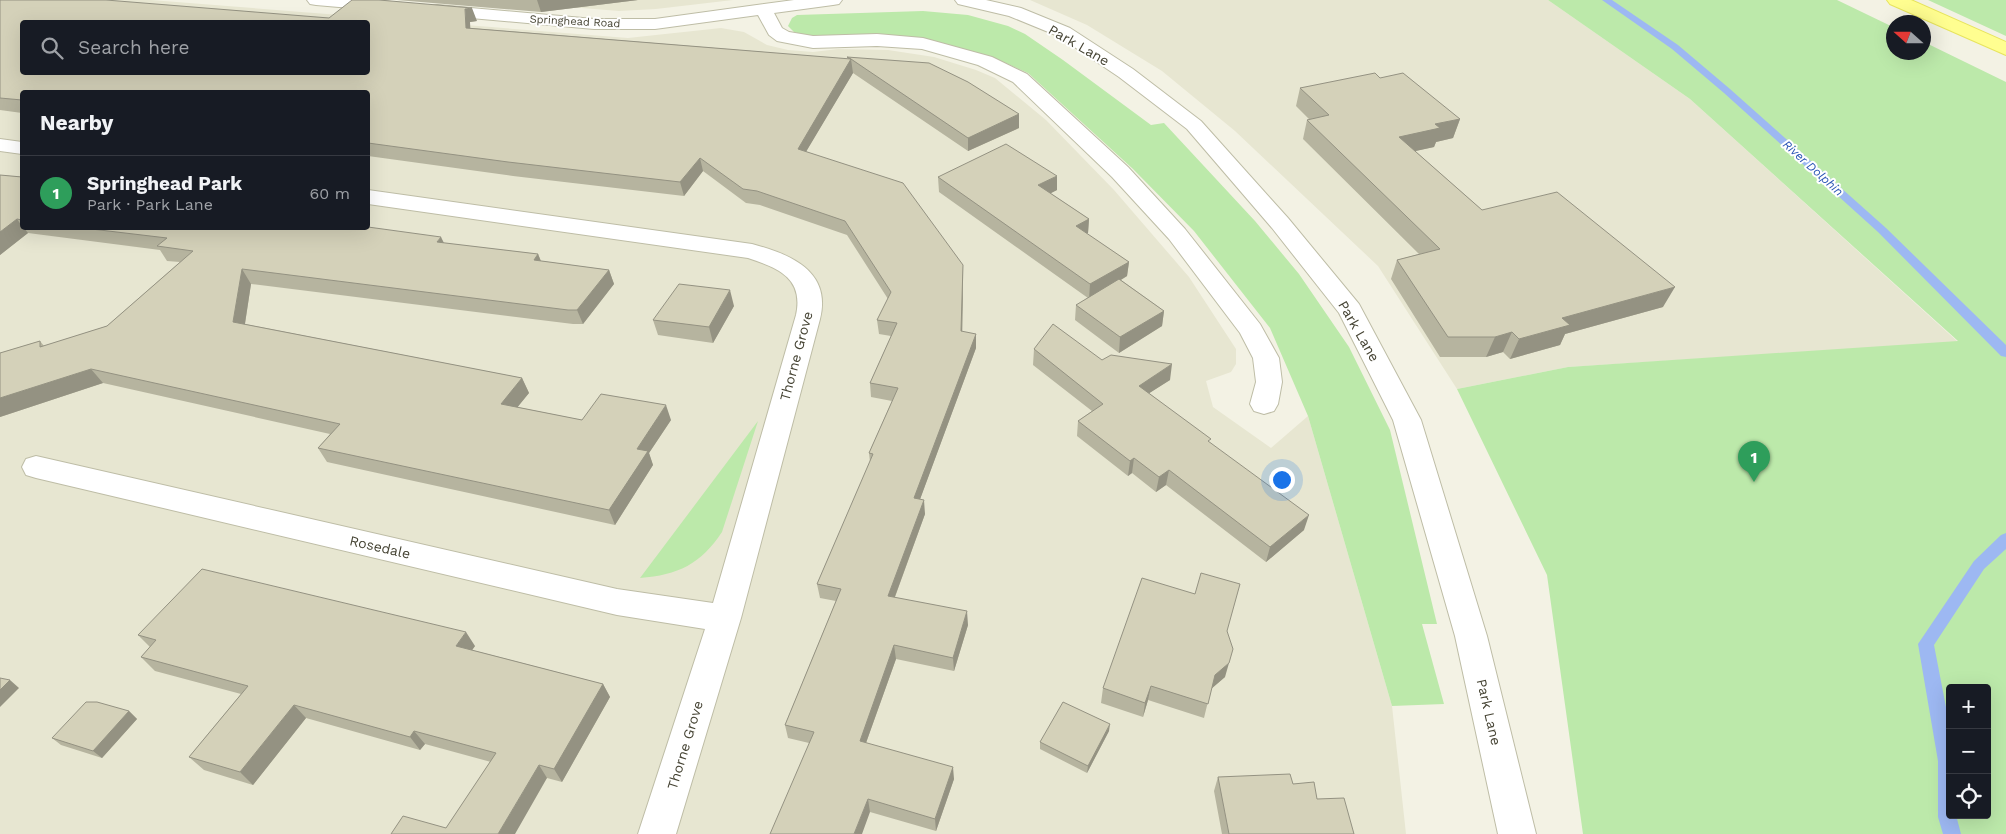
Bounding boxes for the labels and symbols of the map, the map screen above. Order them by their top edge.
street label: Springhead Road [529,13,621,30]
north arrow [1886,15,1931,60]
street label: Park Lane [1046,21,1112,69]
water label: River Dolphin [1780,137,1846,199]
street label: Park Lane [1335,298,1383,364]
street label: Thorne Grove [776,310,816,402]
pin: 1 [1738,441,1770,482]
your location [1269,467,1295,493]
street label: Rosedale [348,532,412,562]
street label: Park Lane [1474,677,1504,747]
street label: Thorne Grove [664,699,706,791]

